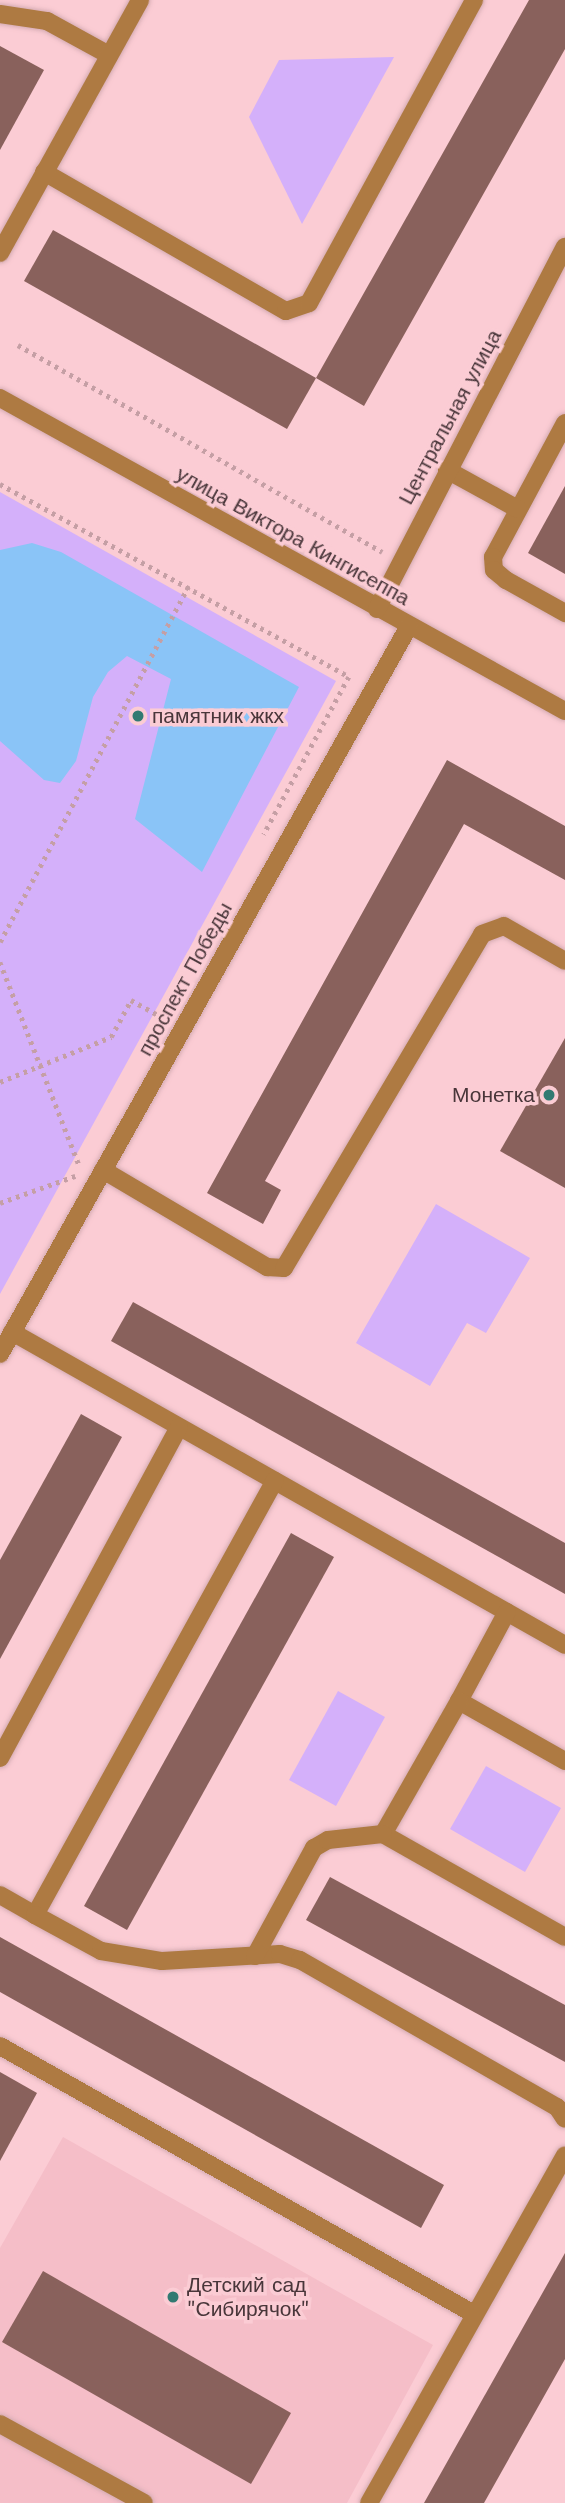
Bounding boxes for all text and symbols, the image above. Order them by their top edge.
street label: Центральная улица [393,325,507,509]
street label: улица Виктора Кингисеппа [172,461,414,611]
place label: памятник жкх [152,703,284,729]
marker: памятник жкх [130,708,146,724]
street label: проспект Победы [132,898,238,1060]
place label: Монетка [452,1082,535,1108]
marker: Монетка [541,1087,557,1103]
place label: Детский сад "Сибирячок" [187,2272,309,2322]
marker: Детский сад "Сибирячок" [165,2289,181,2305]

